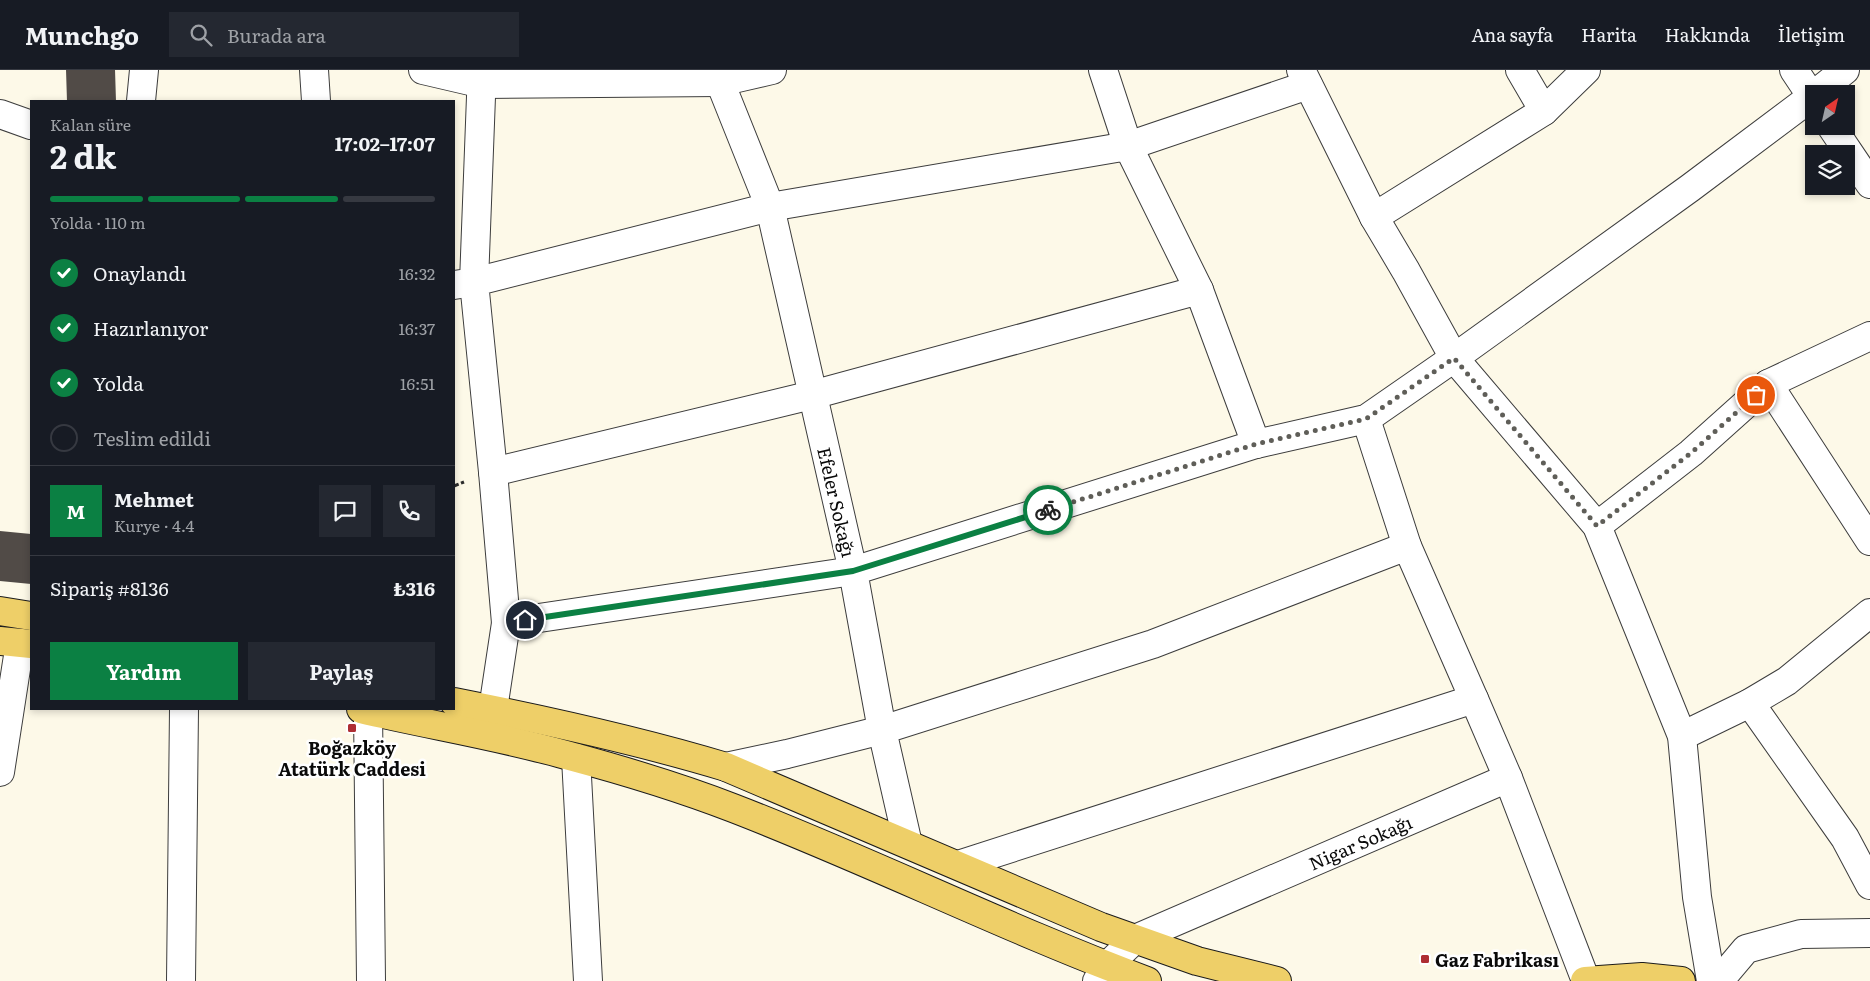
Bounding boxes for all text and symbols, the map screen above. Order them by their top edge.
search box [169,12,519,57]
text: Munchgo [25,17,139,52]
icon: search [187,21,215,49]
text: Burada ara [227,21,326,49]
text: Ana sayfa [1471,21,1553,48]
text: Harita [1581,21,1637,48]
text: Hakkında [1665,21,1750,48]
text: İletişim [1778,21,1845,48]
north arrow [1805,85,1855,135]
map controls [1805,85,1855,195]
text: Kalan süre [50,112,131,136]
text: 17:02–17:07 [335,129,435,157]
text: 2 dk [50,131,116,179]
button: layers [1805,145,1855,195]
text: Yolda · 110 m [50,210,145,234]
icon: check [50,259,78,287]
text: Onaylandı [93,259,186,287]
text: 16:32 [398,261,435,285]
icon: check [50,314,78,342]
text: Hazırlanıyor [93,314,208,342]
text: 16:37 [398,316,435,340]
icon: check [50,369,78,397]
text: Yolda [93,369,144,397]
text: 16:51 [400,371,435,395]
pin [1735,374,1777,416]
icon: bag [1742,381,1770,409]
text: Teslim edildi [93,424,211,452]
street label: Efeler Sokağı [811,444,863,560]
text: Mehmet [114,485,194,513]
button: chat [319,485,371,537]
button: phone [383,485,435,537]
courier [1023,485,1073,535]
icon: bike [1034,496,1062,524]
text: M [67,497,85,525]
text: Kurye · 4.4 [114,513,194,537]
text: Sipariş #8136 [50,574,169,602]
text: ₺316 [393,574,435,602]
pin [504,599,546,641]
icon: home [511,606,539,634]
button: Yardım [50,642,238,700]
button: Paylaş [248,642,435,700]
marker: Boğazköy Atatürk Caddesi [346,722,358,734]
place label: Boğazköy Atatürk Caddesi [278,734,426,782]
street label: Nigar Sokağı [1304,808,1416,876]
place label: Gaz Fabrikası [1435,946,1559,973]
marker: Gaz Fabrikası [1419,953,1431,965]

